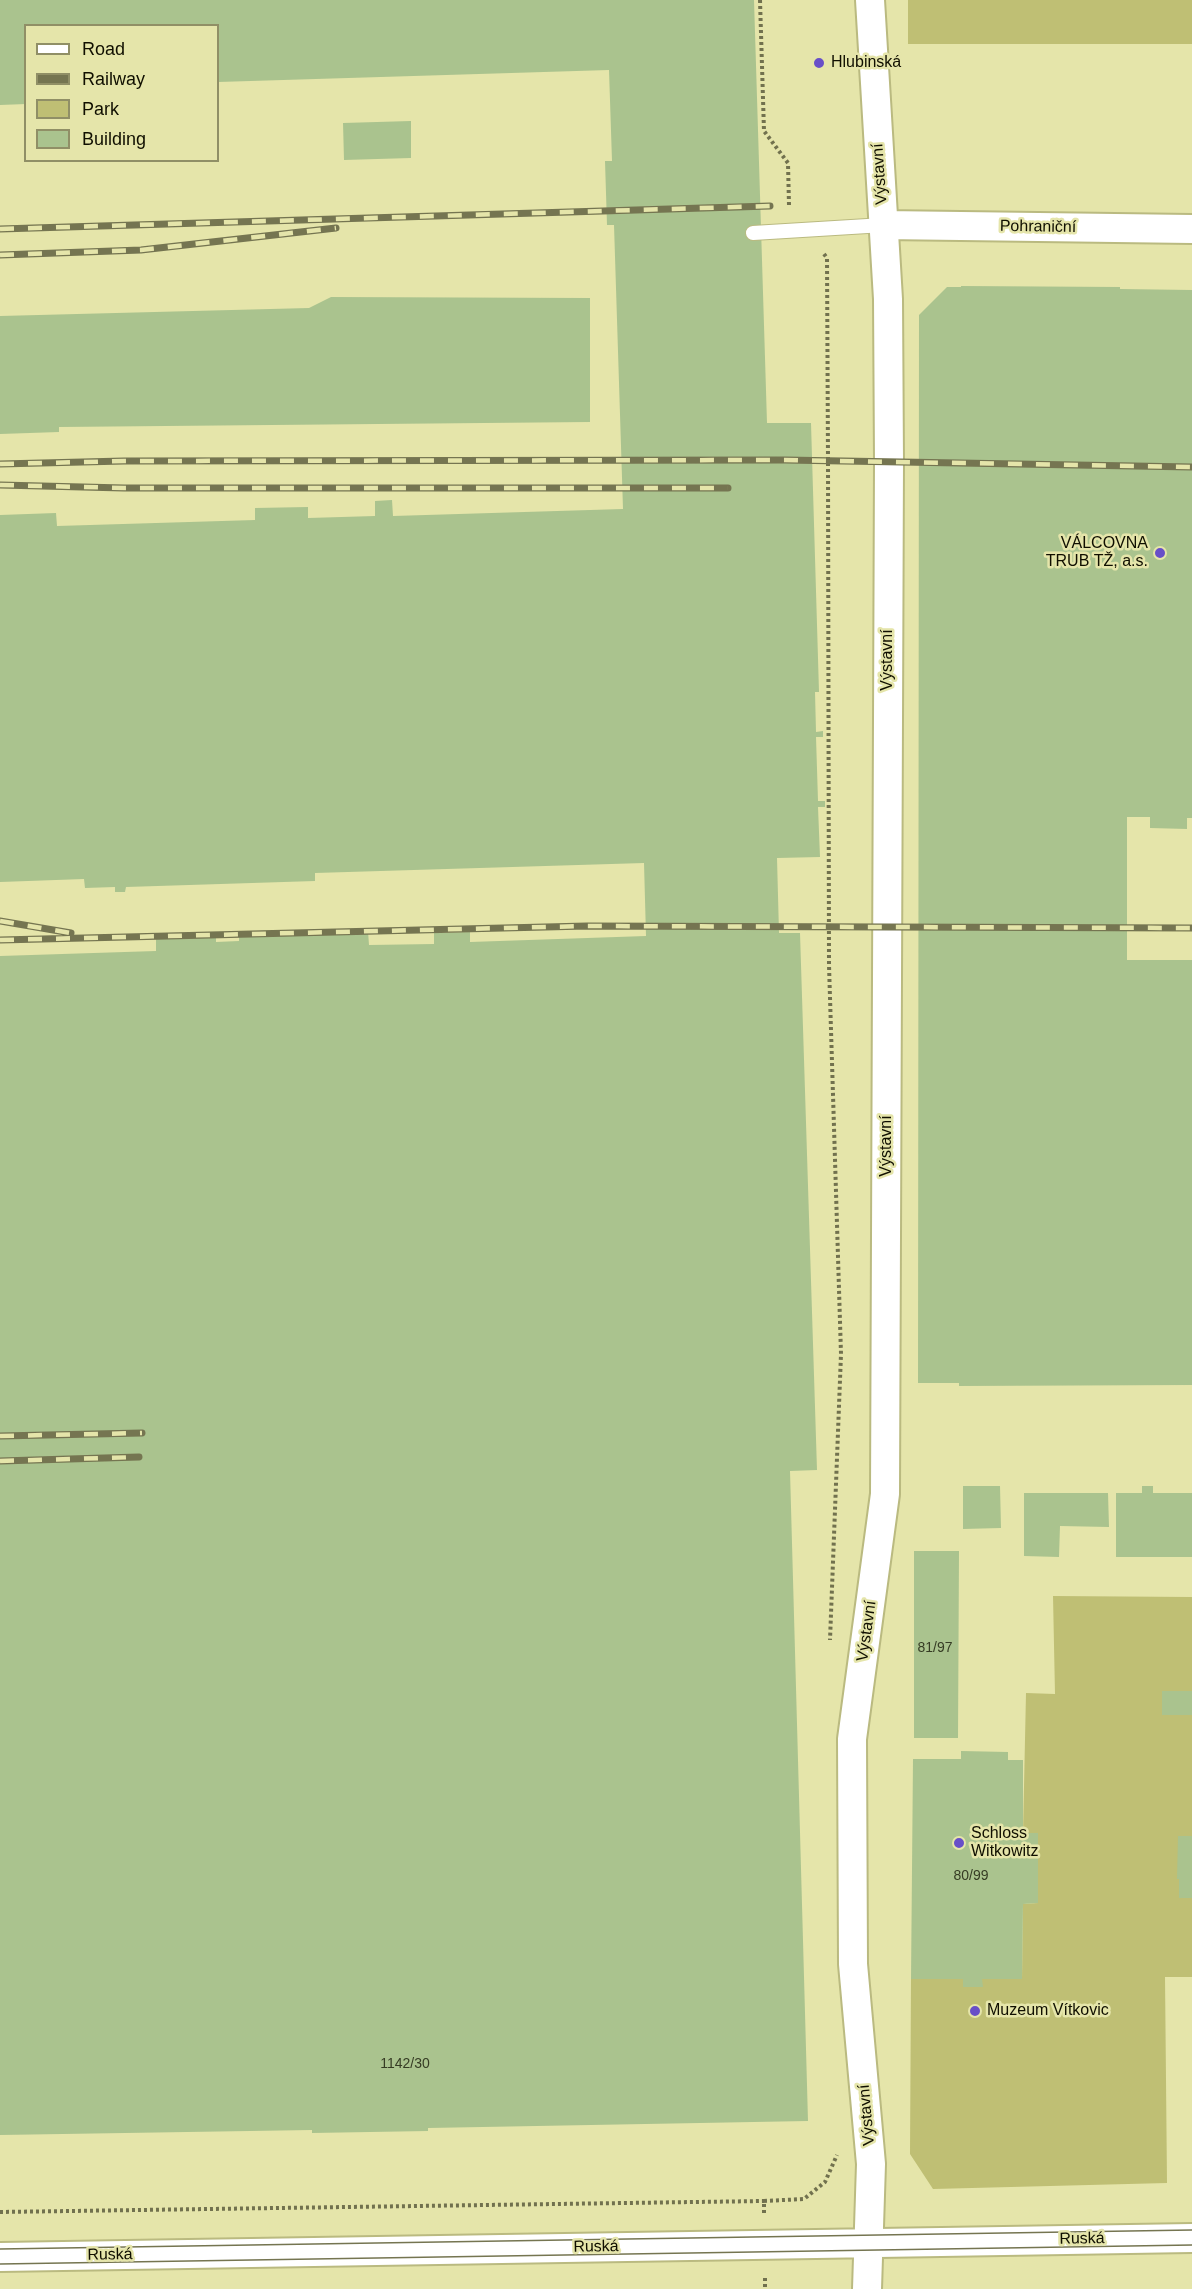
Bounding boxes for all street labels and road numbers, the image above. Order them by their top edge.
street label: Výstavní [868,143,892,205]
street label: Pohraniční [1000,217,1076,237]
street label: Výstavní [878,629,898,691]
street label: Výstavní [877,1115,897,1177]
street label: Výstavní [853,1599,881,1663]
street label: Výstavní [855,2084,879,2146]
street label: Ruská [1059,2229,1105,2249]
street label: Ruská [573,2237,619,2257]
street label: Ruská [87,2245,133,2265]

